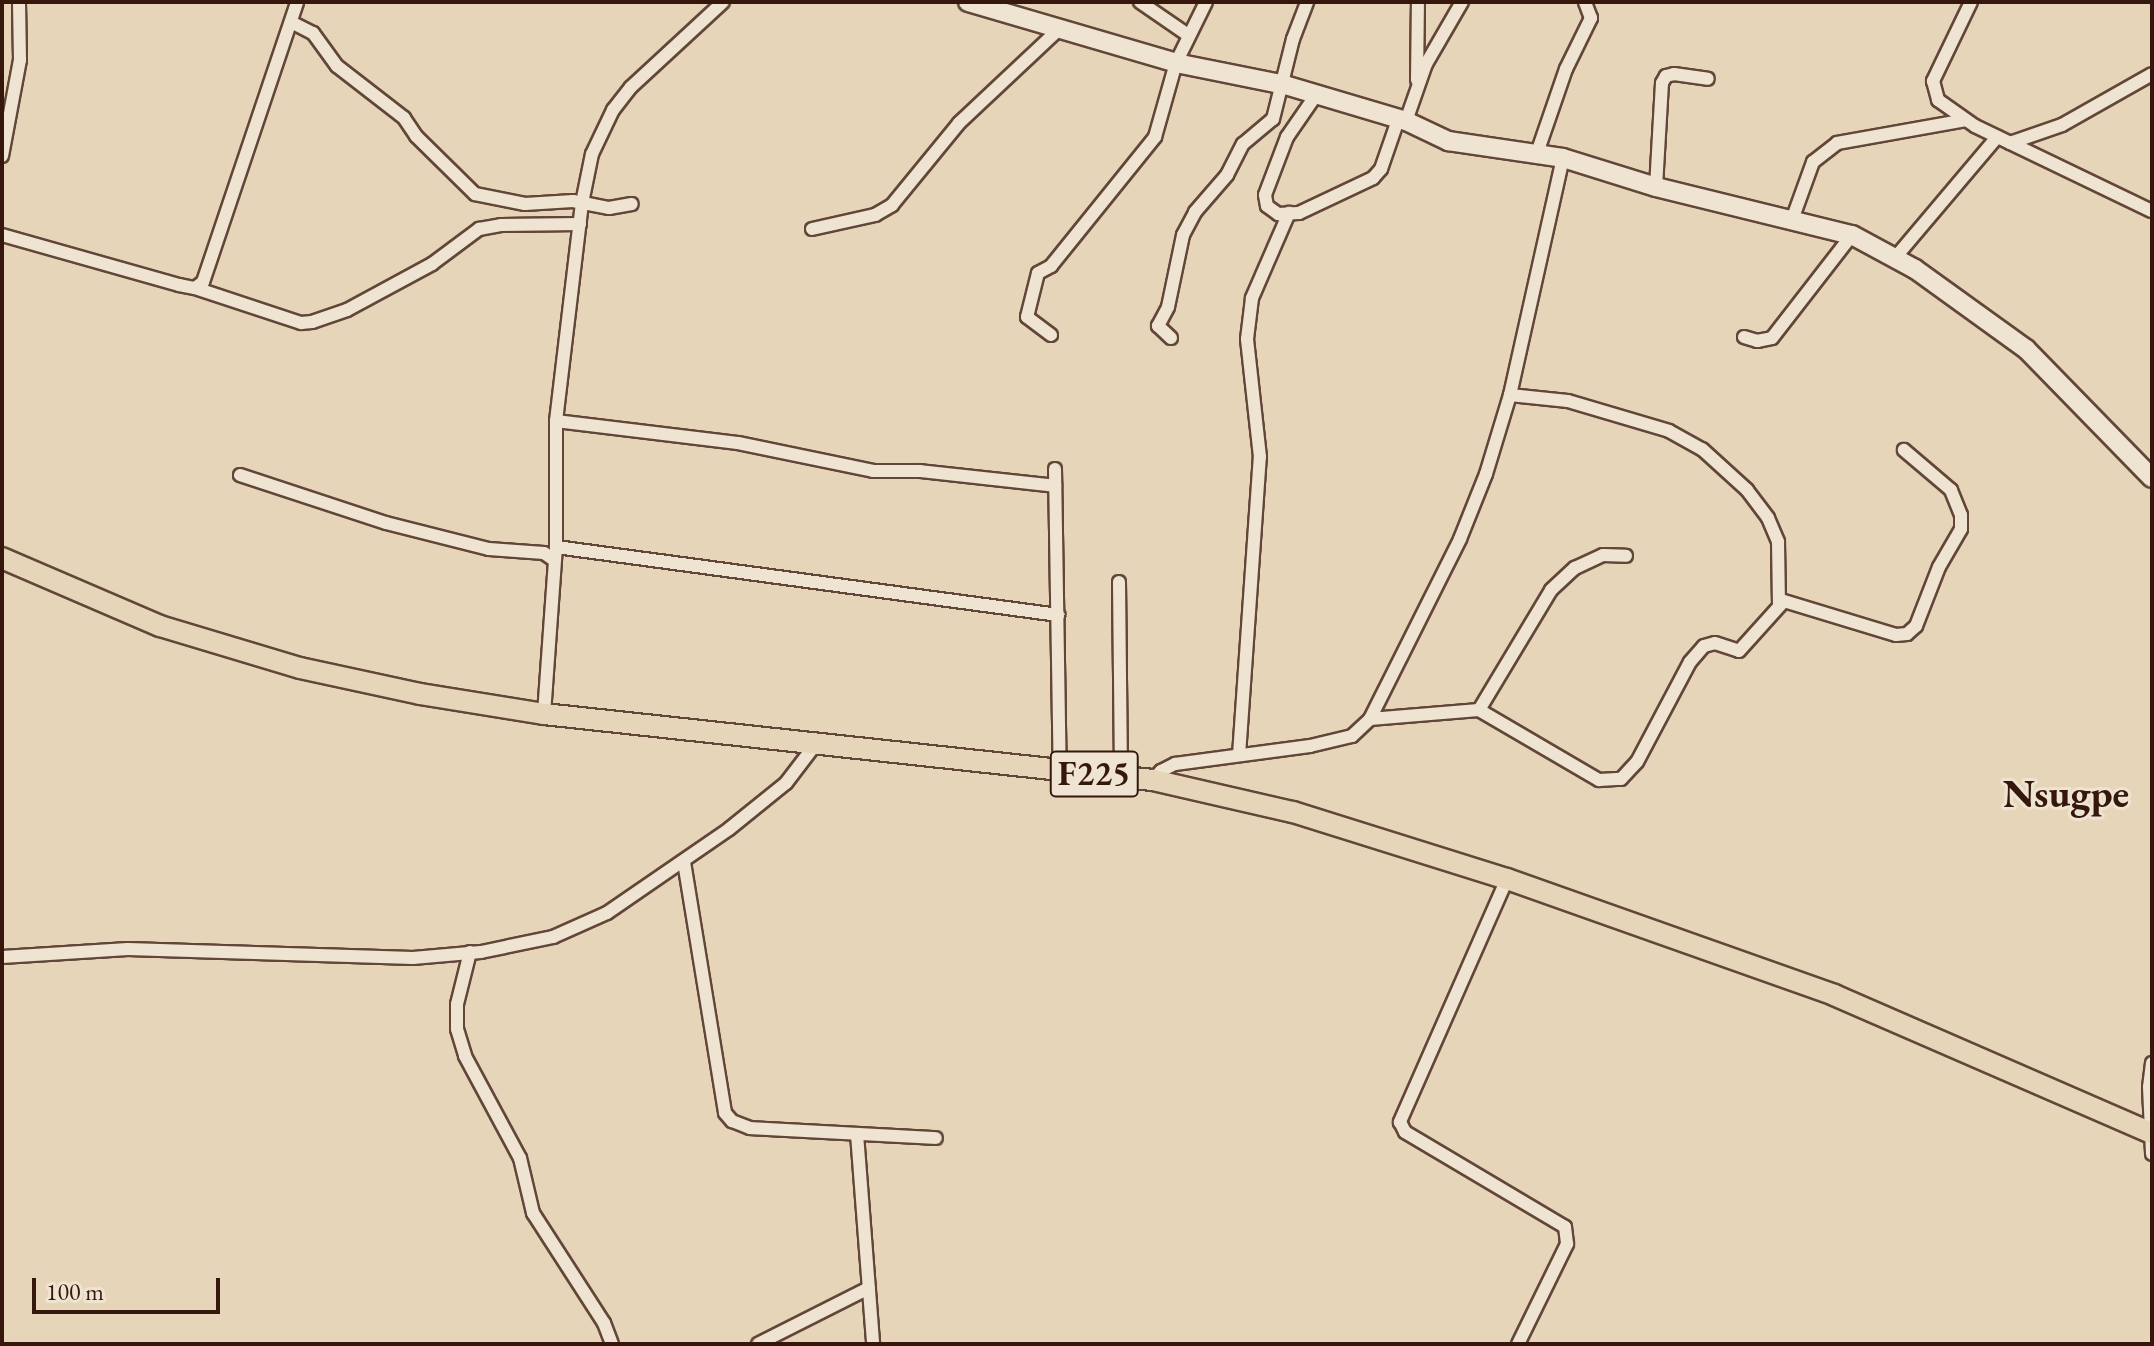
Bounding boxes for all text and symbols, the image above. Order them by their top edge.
road number: F225 [1048,744,1140,804]
district label: Nsugpe [2003,769,2129,817]
scale bar [36,1262,224,1312]
text: 100 m [46,1276,104,1307]

